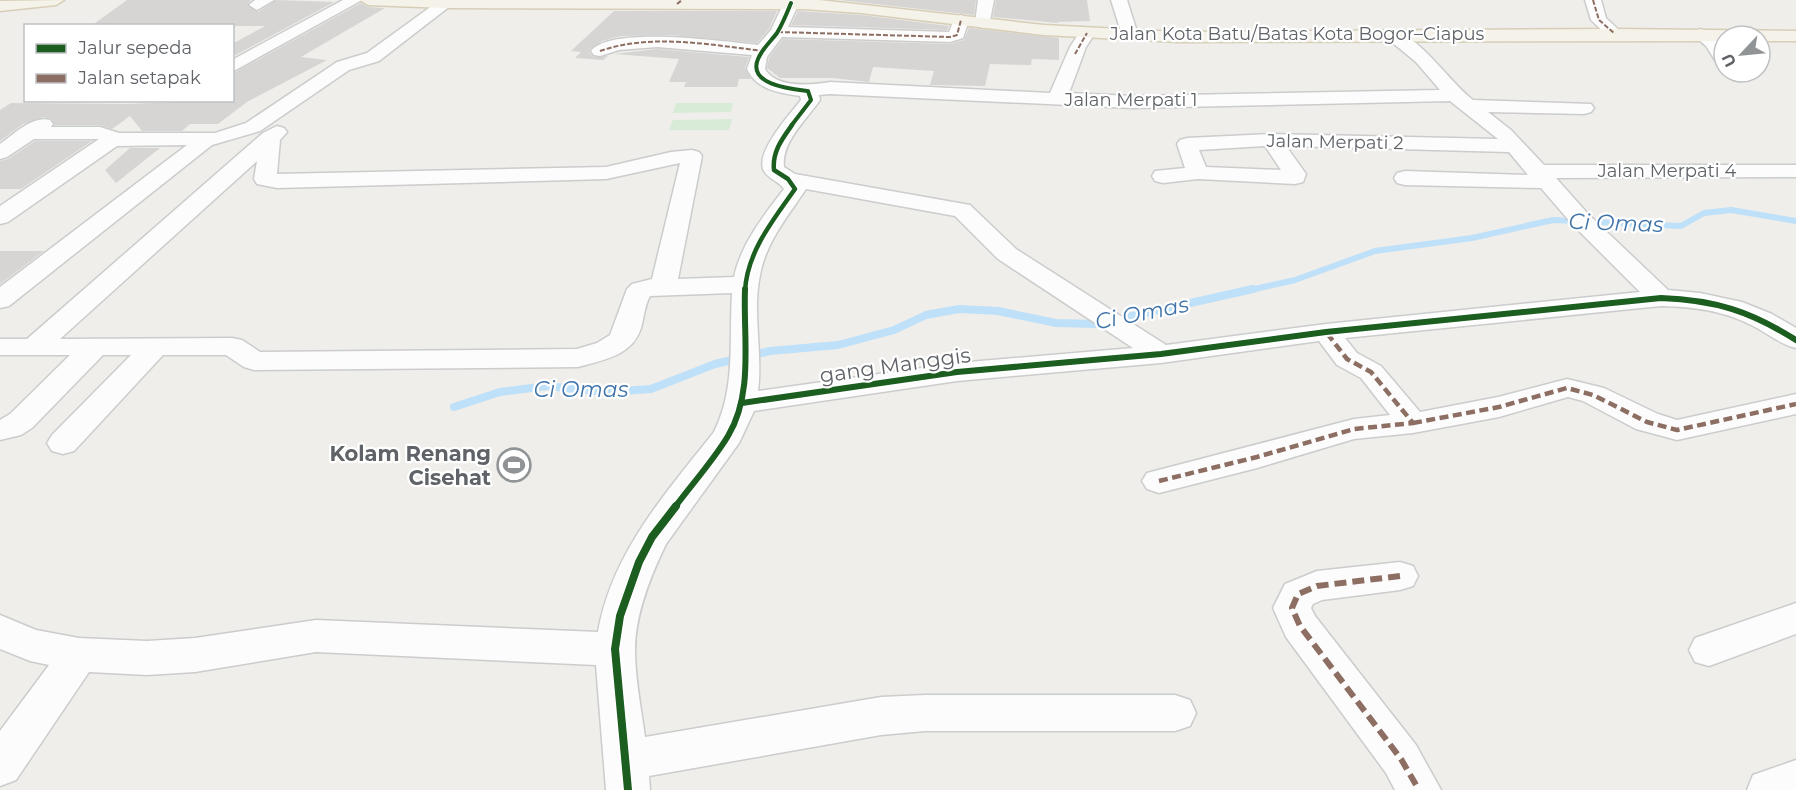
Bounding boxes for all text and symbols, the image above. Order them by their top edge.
street label: Jalan Kota Batu/Batas Kota Bogor–Ciapus [1109,23,1485,45]
legend [24,24,234,102]
north arrow [1712,24,1772,84]
text: Jalur sepeda [77,37,192,59]
text: U [1718,51,1740,70]
text: Jalan setapak [77,67,201,89]
street label: Jalan Merpati 1 [1063,89,1198,111]
street label: Jalan Merpati 2 [1265,130,1404,154]
street label: Jalan Merpati 4 [1597,160,1736,182]
water label: Ci Omas [1568,208,1664,238]
water label: Ci Omas [1093,291,1191,335]
street label: gang Manggis [818,342,972,388]
water label: Ci Omas [534,376,629,403]
place label: Kolam Renang Cisehat [329,441,491,490]
sports icon: Kolam Renang Cisehat [496,447,532,483]

